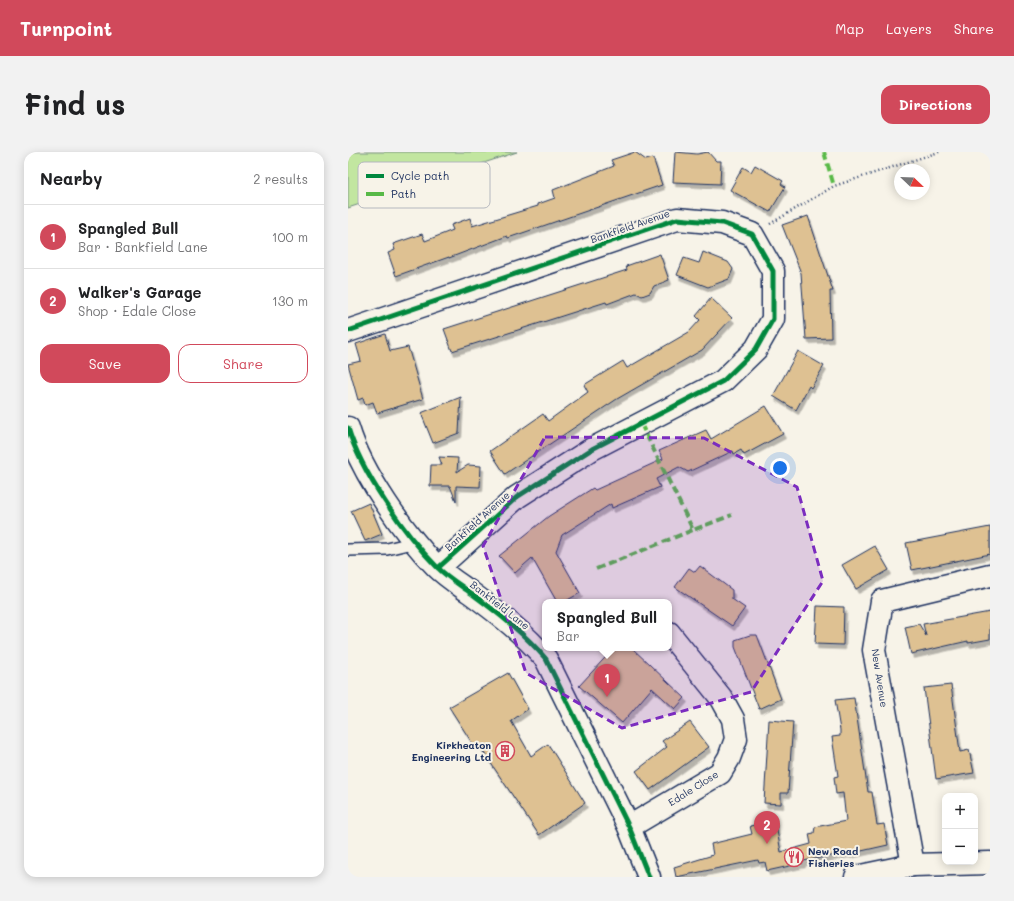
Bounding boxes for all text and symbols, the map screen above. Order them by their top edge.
text: Turnpoint [20,16,112,41]
text: Map [835,19,864,38]
text: Layers [886,19,932,38]
text: Share [954,19,994,38]
button: Directions [881,85,990,124]
text: Find us [24,86,125,122]
legend [358,162,490,208]
north arrow [894,164,930,200]
text: Nearby [40,167,102,189]
text: Cycle path [391,168,449,183]
text: 2 results [253,170,308,187]
text: Path [391,186,416,201]
street label: Bankfield Avenue [588,206,672,246]
text: Spangled Bull [78,218,178,238]
text: 1 [50,228,56,245]
text: 100 m [272,228,308,245]
text: Bar · Bankfield Lane [78,238,208,255]
text: Walker's Garage [78,282,202,302]
text: 2 [49,292,57,309]
text: 130 m [272,292,308,309]
text: Shop · Edale Close [78,302,196,319]
button: Save [40,344,170,383]
button: Share [178,344,308,383]
your location [770,458,790,478]
street label: Bankfield Avenue [441,488,513,554]
street label: Bankfield Lane [467,577,533,633]
popup [542,599,672,651]
text: Spangled Bull [557,607,657,627]
text: Bar [557,627,580,644]
street label: New Avenue [868,648,892,708]
pin: 1 [594,664,620,697]
place label: Kirkheaton Engineering Ltd [411,738,492,764]
building icon: Kirkheaton Engineering Ltd [494,740,516,762]
street label: Edale Close [665,767,721,809]
map controls [942,793,978,865]
button: + [942,793,978,829]
pin: 2 [754,811,780,844]
button: − [942,829,978,865]
place label: New Road Fisheries [808,844,859,870]
restaurant icon: New Road Fisheries [783,846,805,868]

